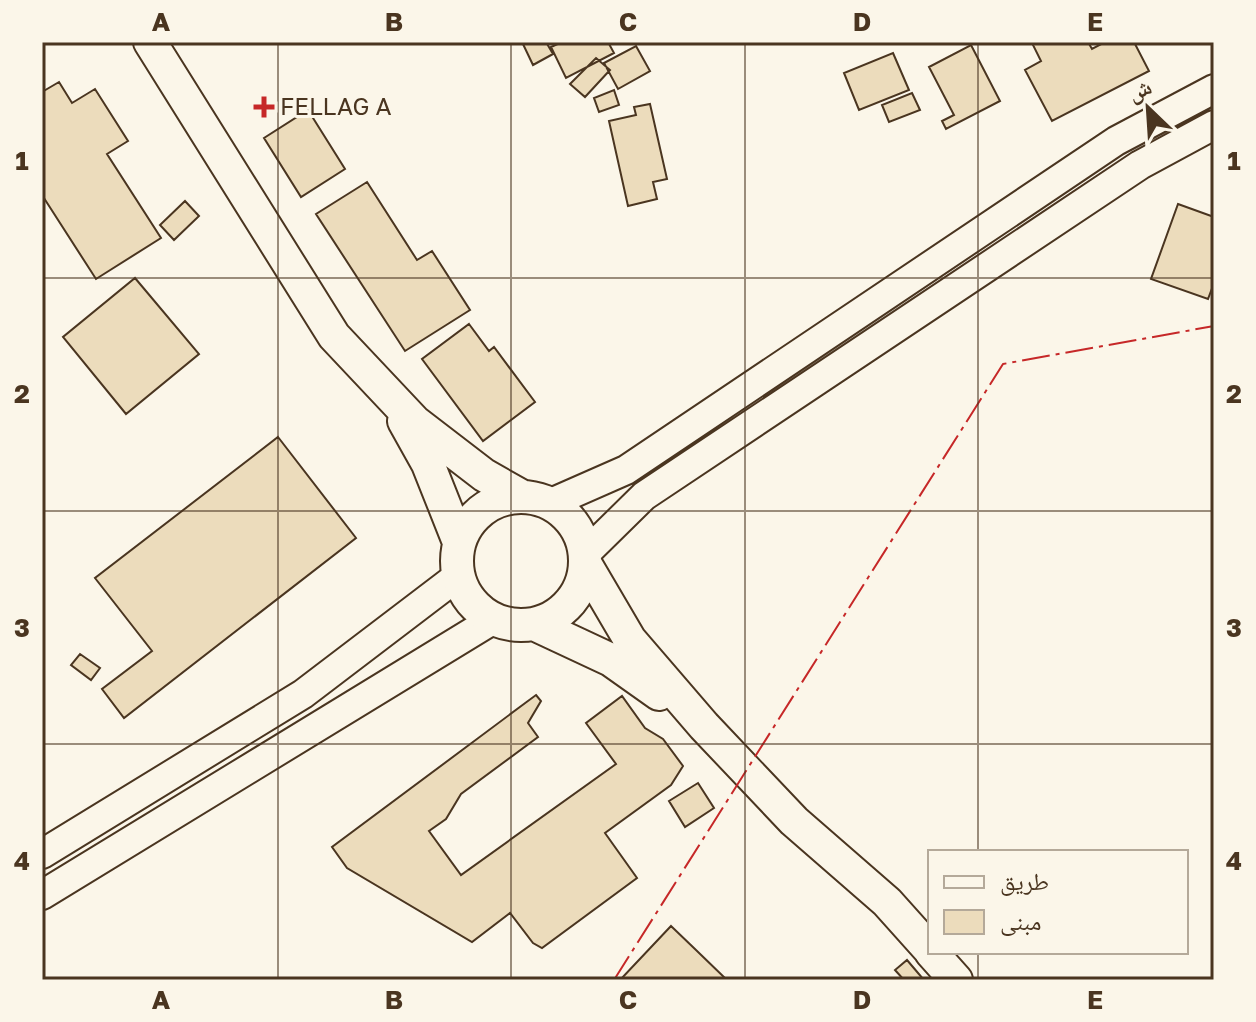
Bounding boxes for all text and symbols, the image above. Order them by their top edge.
text: A [152,6,171,37]
text: B [385,6,403,37]
text: C [619,6,637,37]
text: D [853,6,871,37]
text: E [1087,6,1103,37]
north arrow [1108,68,1188,148]
text: ش [1123,72,1156,107]
place label: FELLAG A [280,91,392,120]
marker: FELLAG A [255,98,273,116]
text: 1 [15,145,29,176]
text: 1 [1227,145,1241,176]
text: 2 [14,378,30,409]
text: 2 [1226,378,1242,409]
text: 3 [14,612,30,643]
text: 3 [1226,612,1242,643]
text: 4 [14,845,30,876]
text: 4 [1226,845,1242,876]
legend [928,850,1188,954]
text: طريق [1000,866,1049,896]
text: مبنى [1000,906,1041,936]
text: A [152,984,171,1015]
text: B [385,984,403,1015]
text: C [619,984,637,1015]
text: D [853,984,871,1015]
text: E [1087,984,1103,1015]

